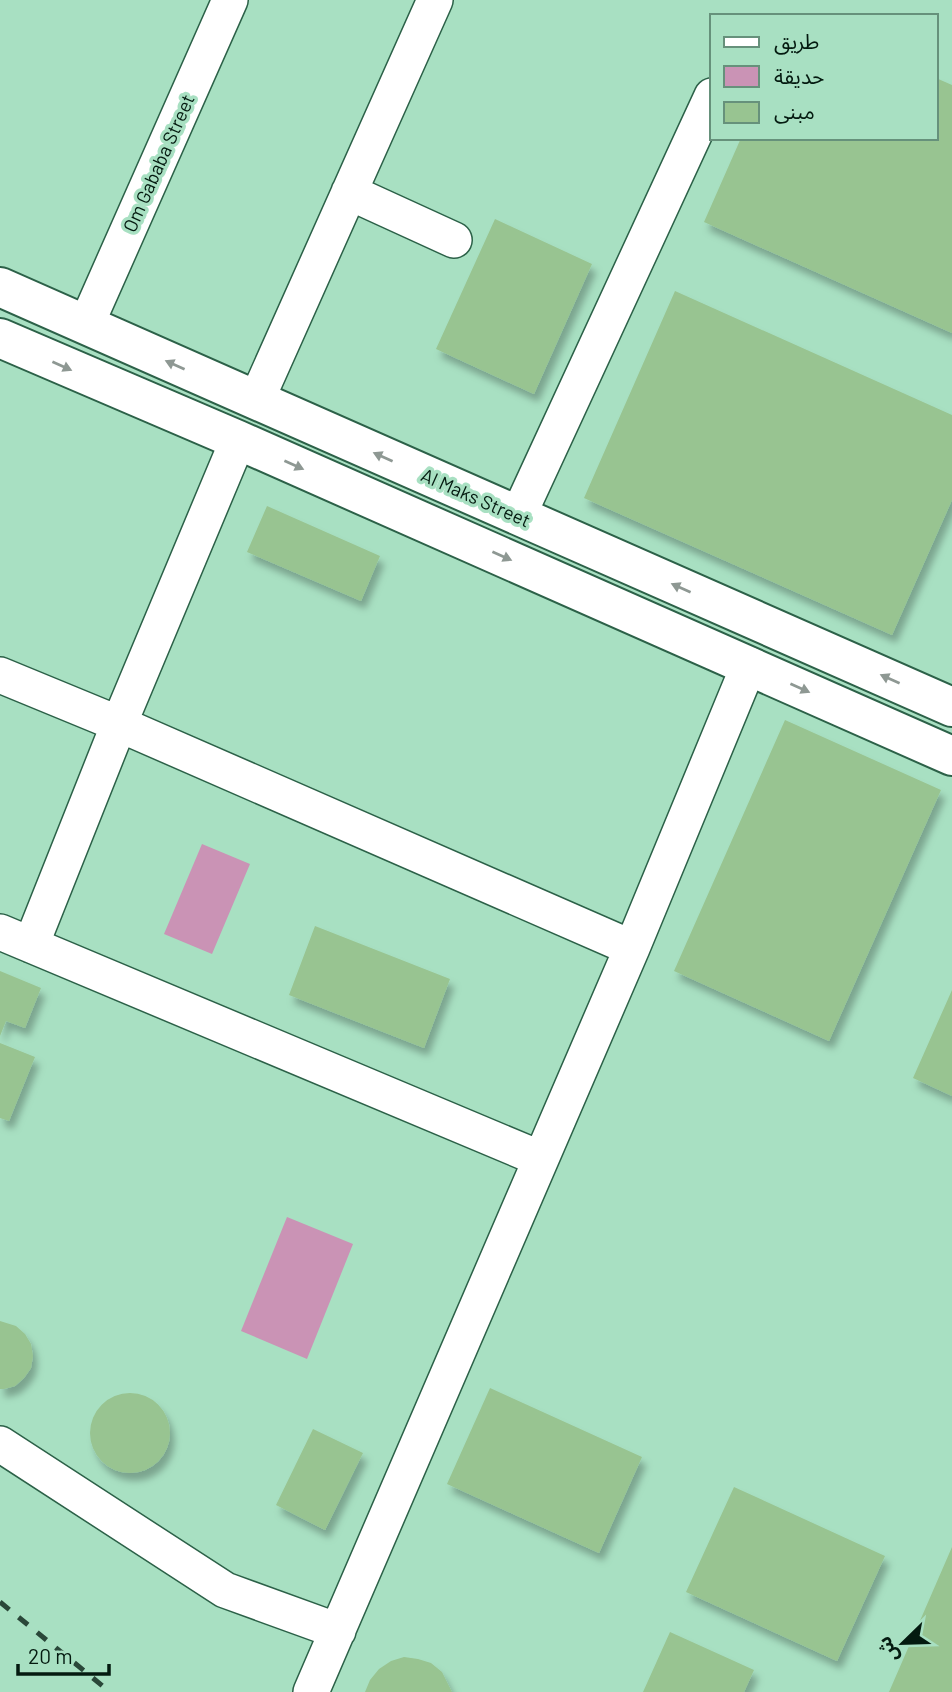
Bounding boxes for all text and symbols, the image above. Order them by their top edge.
legend [710,14,938,140]
text: طريق [774,28,819,55]
text: حديقة [774,63,824,88]
street label: Om Gababa Street [117,91,199,235]
text: مبنى [774,98,815,124]
one-way arrow [165,359,185,371]
one-way arrow [52,360,72,372]
one-way arrow [373,451,393,463]
one-way arrow [284,459,304,471]
street label: Al Maks Street [418,463,534,531]
one-way arrow [492,550,512,562]
one-way arrow [671,582,691,594]
one-way arrow [879,673,900,684]
one-way arrow [790,682,810,694]
north arrow [868,1608,938,1678]
scale bar [18,1632,108,1676]
text: ش [871,1633,903,1666]
text: 20 m [28,1643,73,1668]

